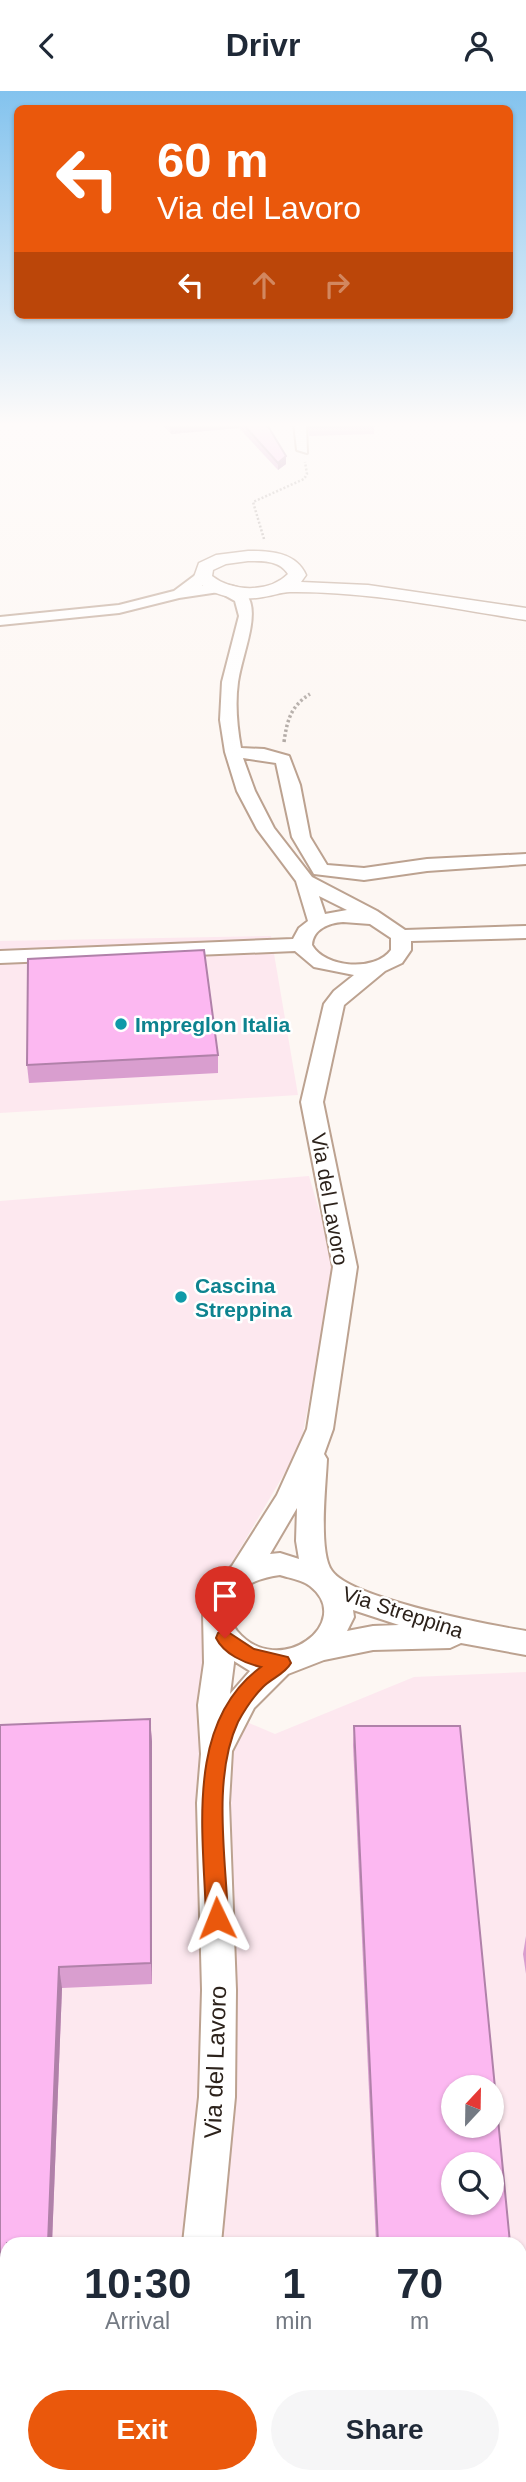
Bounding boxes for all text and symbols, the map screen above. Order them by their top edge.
icon: back [28,27,66,65]
text: Drivr [226,27,300,63]
icon: person [460,27,498,65]
icon: left [42,133,133,224]
text: 60 m [157,133,269,187]
text: Via del Lavoro [157,190,361,226]
icon: left [172,266,210,304]
icon: ahead [245,266,283,304]
icon: right [318,266,356,304]
place label: Impreglon Italia [135,1013,291,1036]
marker: Impreglon Italia [113,1016,129,1032]
street label: Via del Lavoro [307,1131,353,1267]
place label: Cascina Streppina [195,1274,292,1321]
marker: Cascina Streppina [173,1289,189,1305]
pin [195,1566,255,1638]
icon: arrive [206,1577,244,1615]
street label: Via Streppina [340,1582,467,1642]
position arrow [180,1881,254,1955]
street label: Via del Lavoro [199,1985,231,2139]
north arrow [441,2075,504,2139]
map controls [441,2075,504,2215]
button: search [441,2152,504,2215]
text: 10:30 [84,2260,191,2307]
text: 1 [282,2260,306,2307]
text: 70 [396,2260,443,2307]
text: Arrival [105,2308,170,2334]
text: min [275,2308,312,2334]
text: m [410,2308,429,2334]
button: Exit [28,2390,257,2470]
button: Share [271,2390,499,2470]

